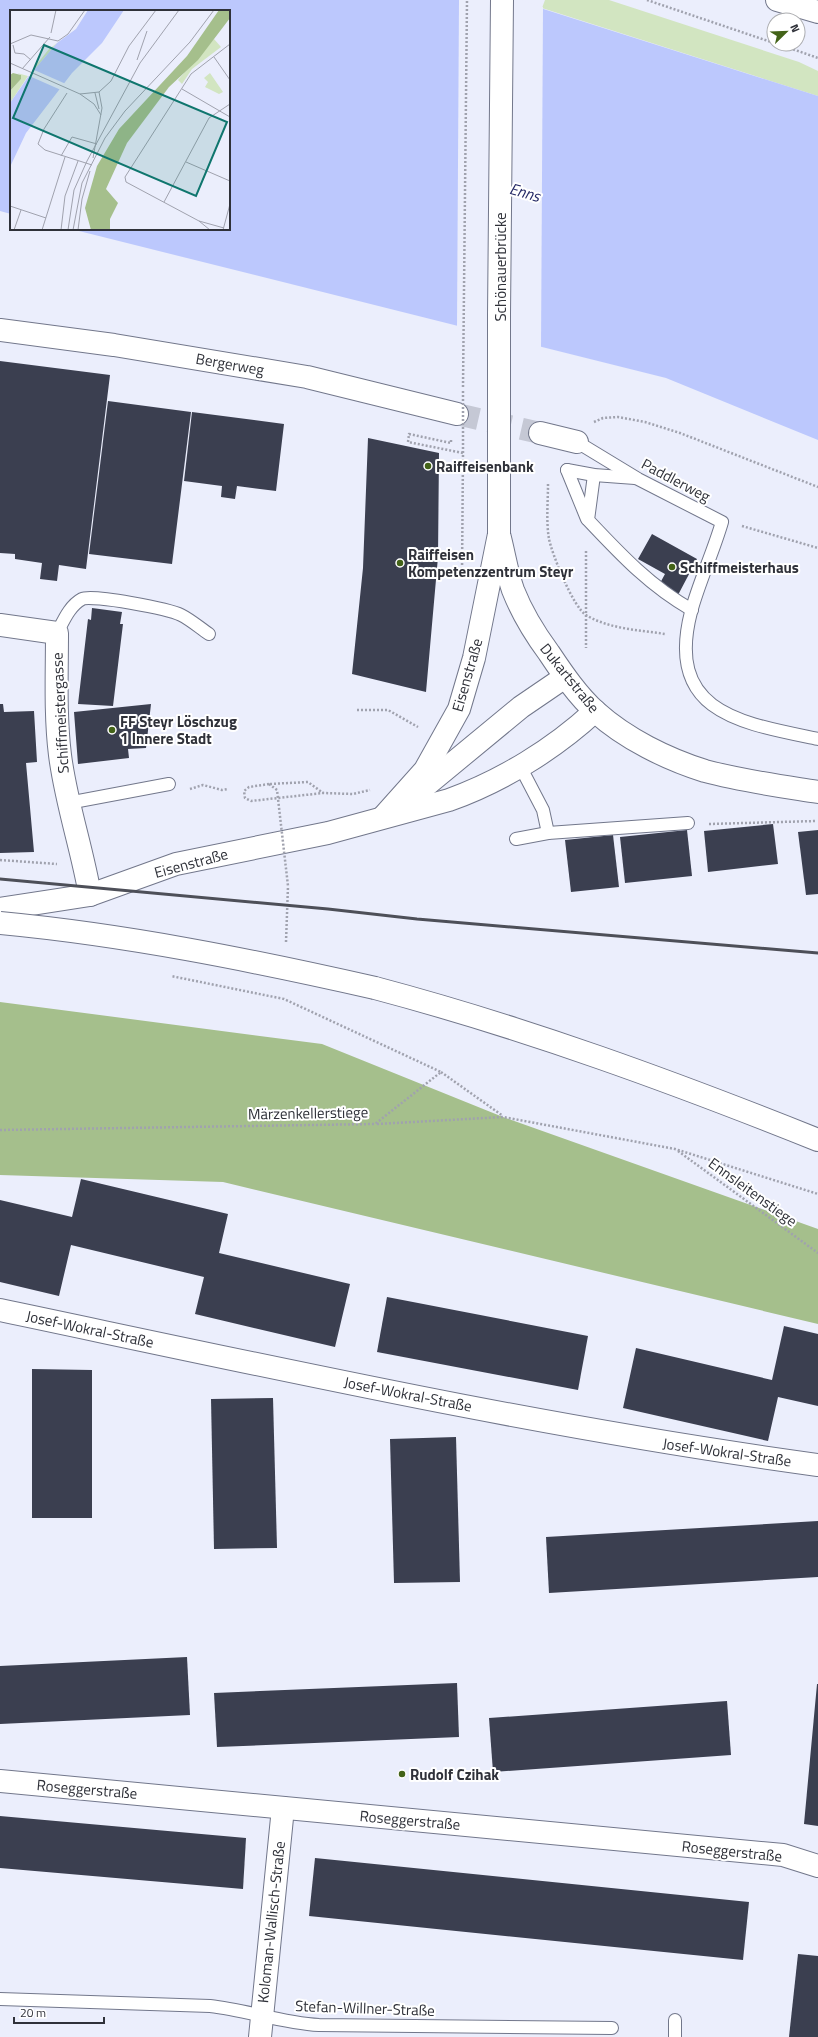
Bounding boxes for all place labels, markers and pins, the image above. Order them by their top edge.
place label: Raiffeisenbank [436,455,534,478]
marker: Raiffeisenbank [423,461,433,471]
place label: Raiffeisen Kompetenzzentrum Steyr [408,543,574,583]
place label: Schiffmeisterhaus [680,556,799,579]
marker: Raiffeisen Kompetenzzentrum Steyr [395,558,405,568]
marker: Schiffmeisterhaus [667,562,677,572]
place label: FF Steyr Löschzug 1 Innere Stadt [120,710,237,750]
marker: FF Steyr Löschzug 1 Innere Stadt [107,725,117,735]
place label: Rudolf Czihak [410,1763,499,1786]
marker: Rudolf Czihak [397,1769,407,1779]

